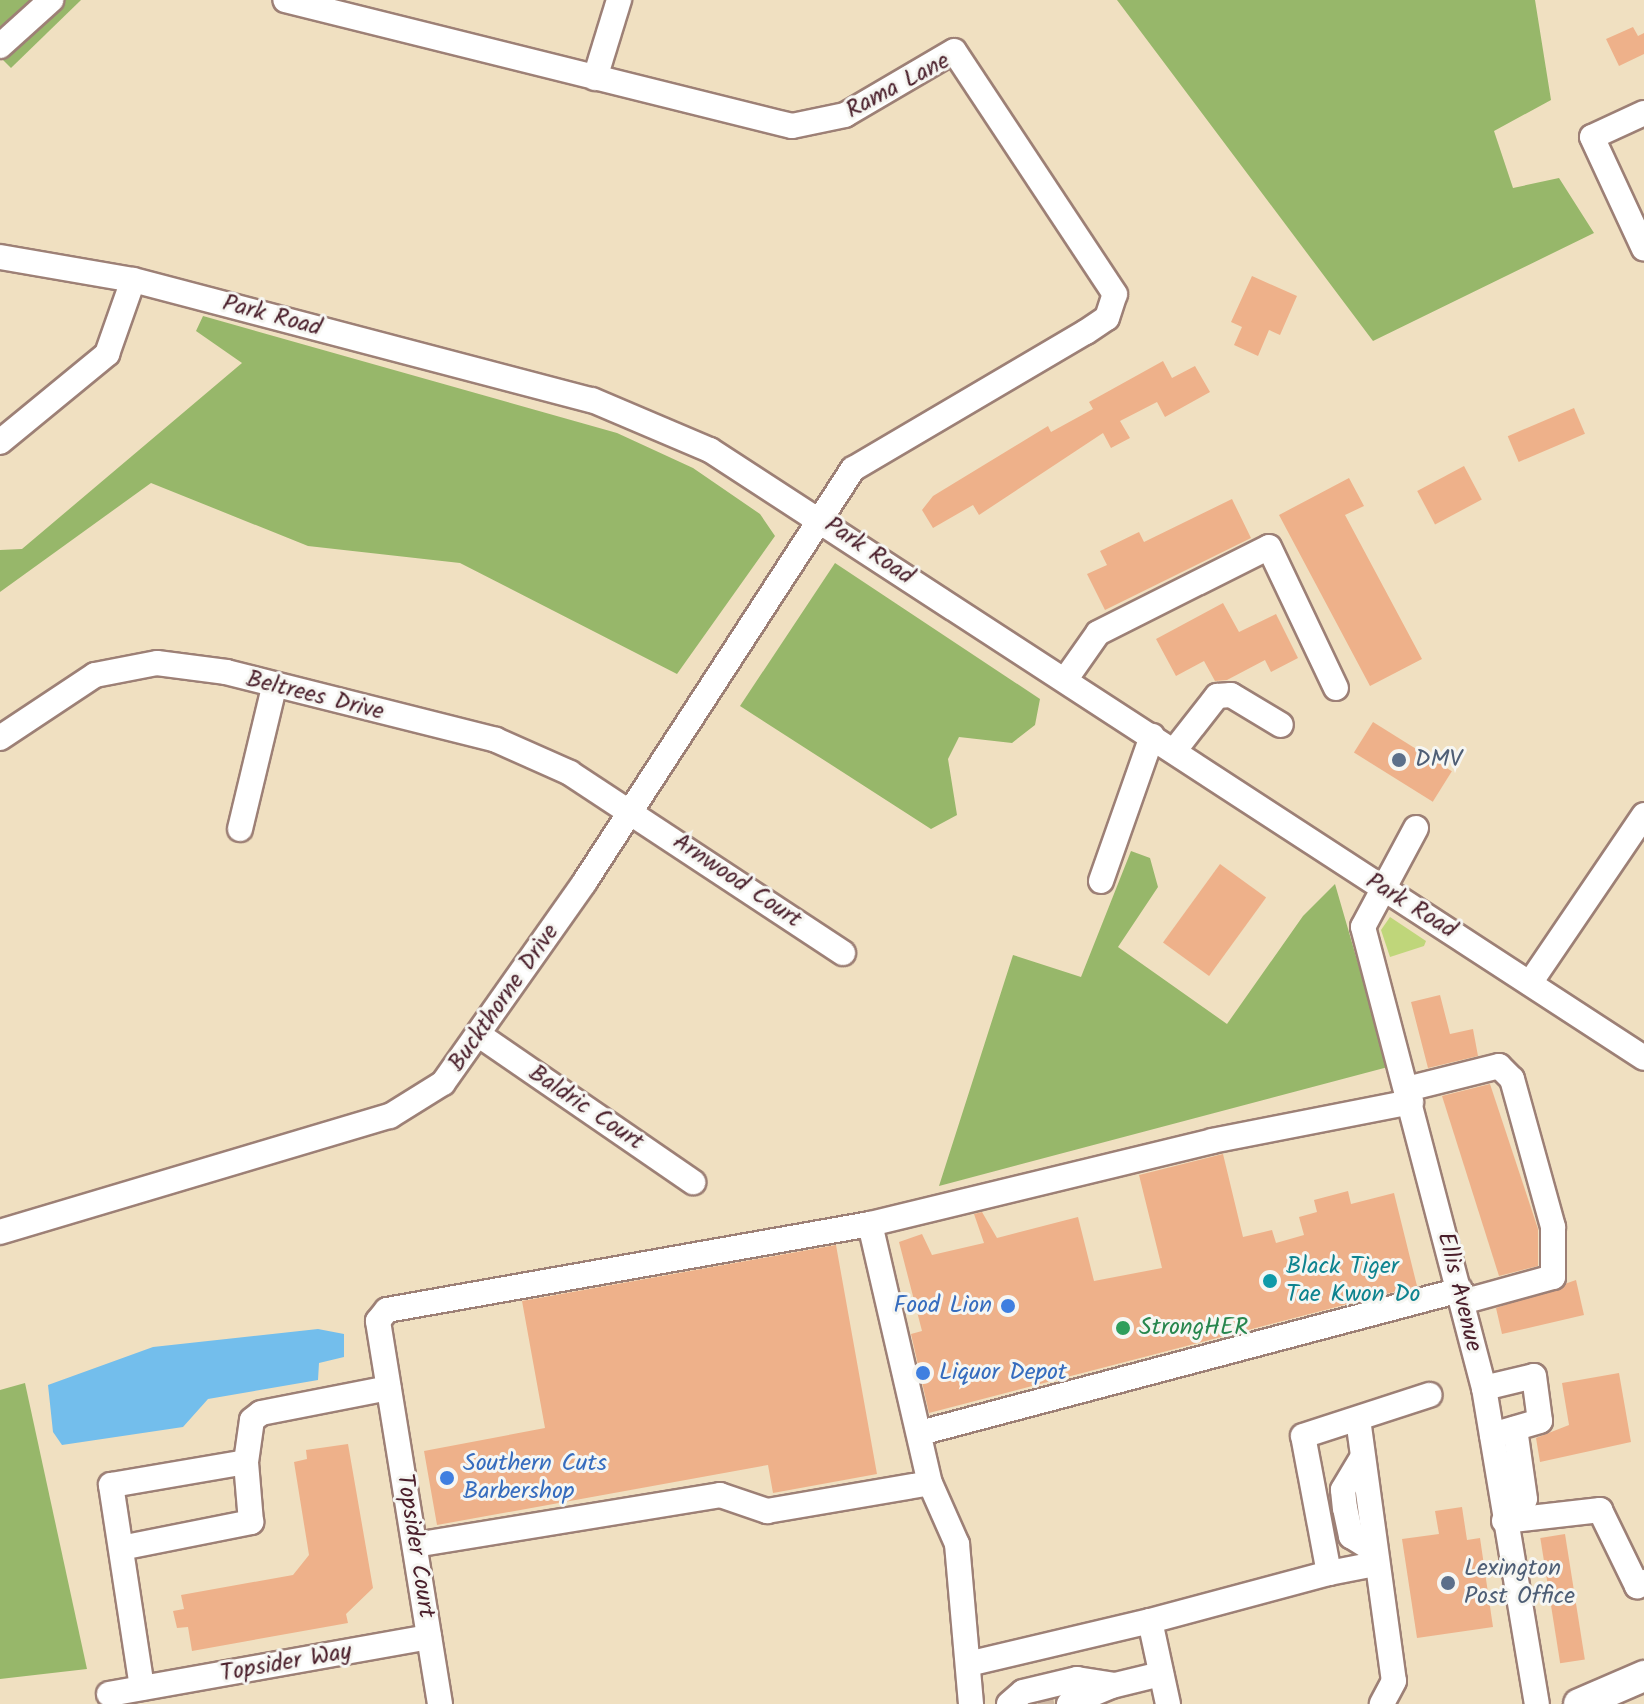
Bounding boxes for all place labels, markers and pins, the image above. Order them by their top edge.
place label: DMV [1415,746,1462,774]
marker: DMV [1390,751,1408,769]
place label: Black Tiger Tae Kwon Do [1286,1253,1420,1309]
marker: Black Tiger Tae Kwon Do [1261,1272,1279,1290]
place label: Food Lion [894,1292,992,1320]
marker: Food Lion [999,1297,1017,1315]
place label: StrongHER [1139,1314,1248,1342]
marker: StrongHER [1114,1319,1132,1337]
place label: Liquor Depot [939,1359,1067,1387]
marker: Liquor Depot [914,1364,932,1382]
place label: Southern Cuts Barbershop [463,1450,607,1506]
marker: Southern Cuts Barbershop [438,1469,456,1487]
place label: Lexington Post Office [1464,1555,1575,1611]
marker: Lexington Post Office [1439,1574,1457,1592]

